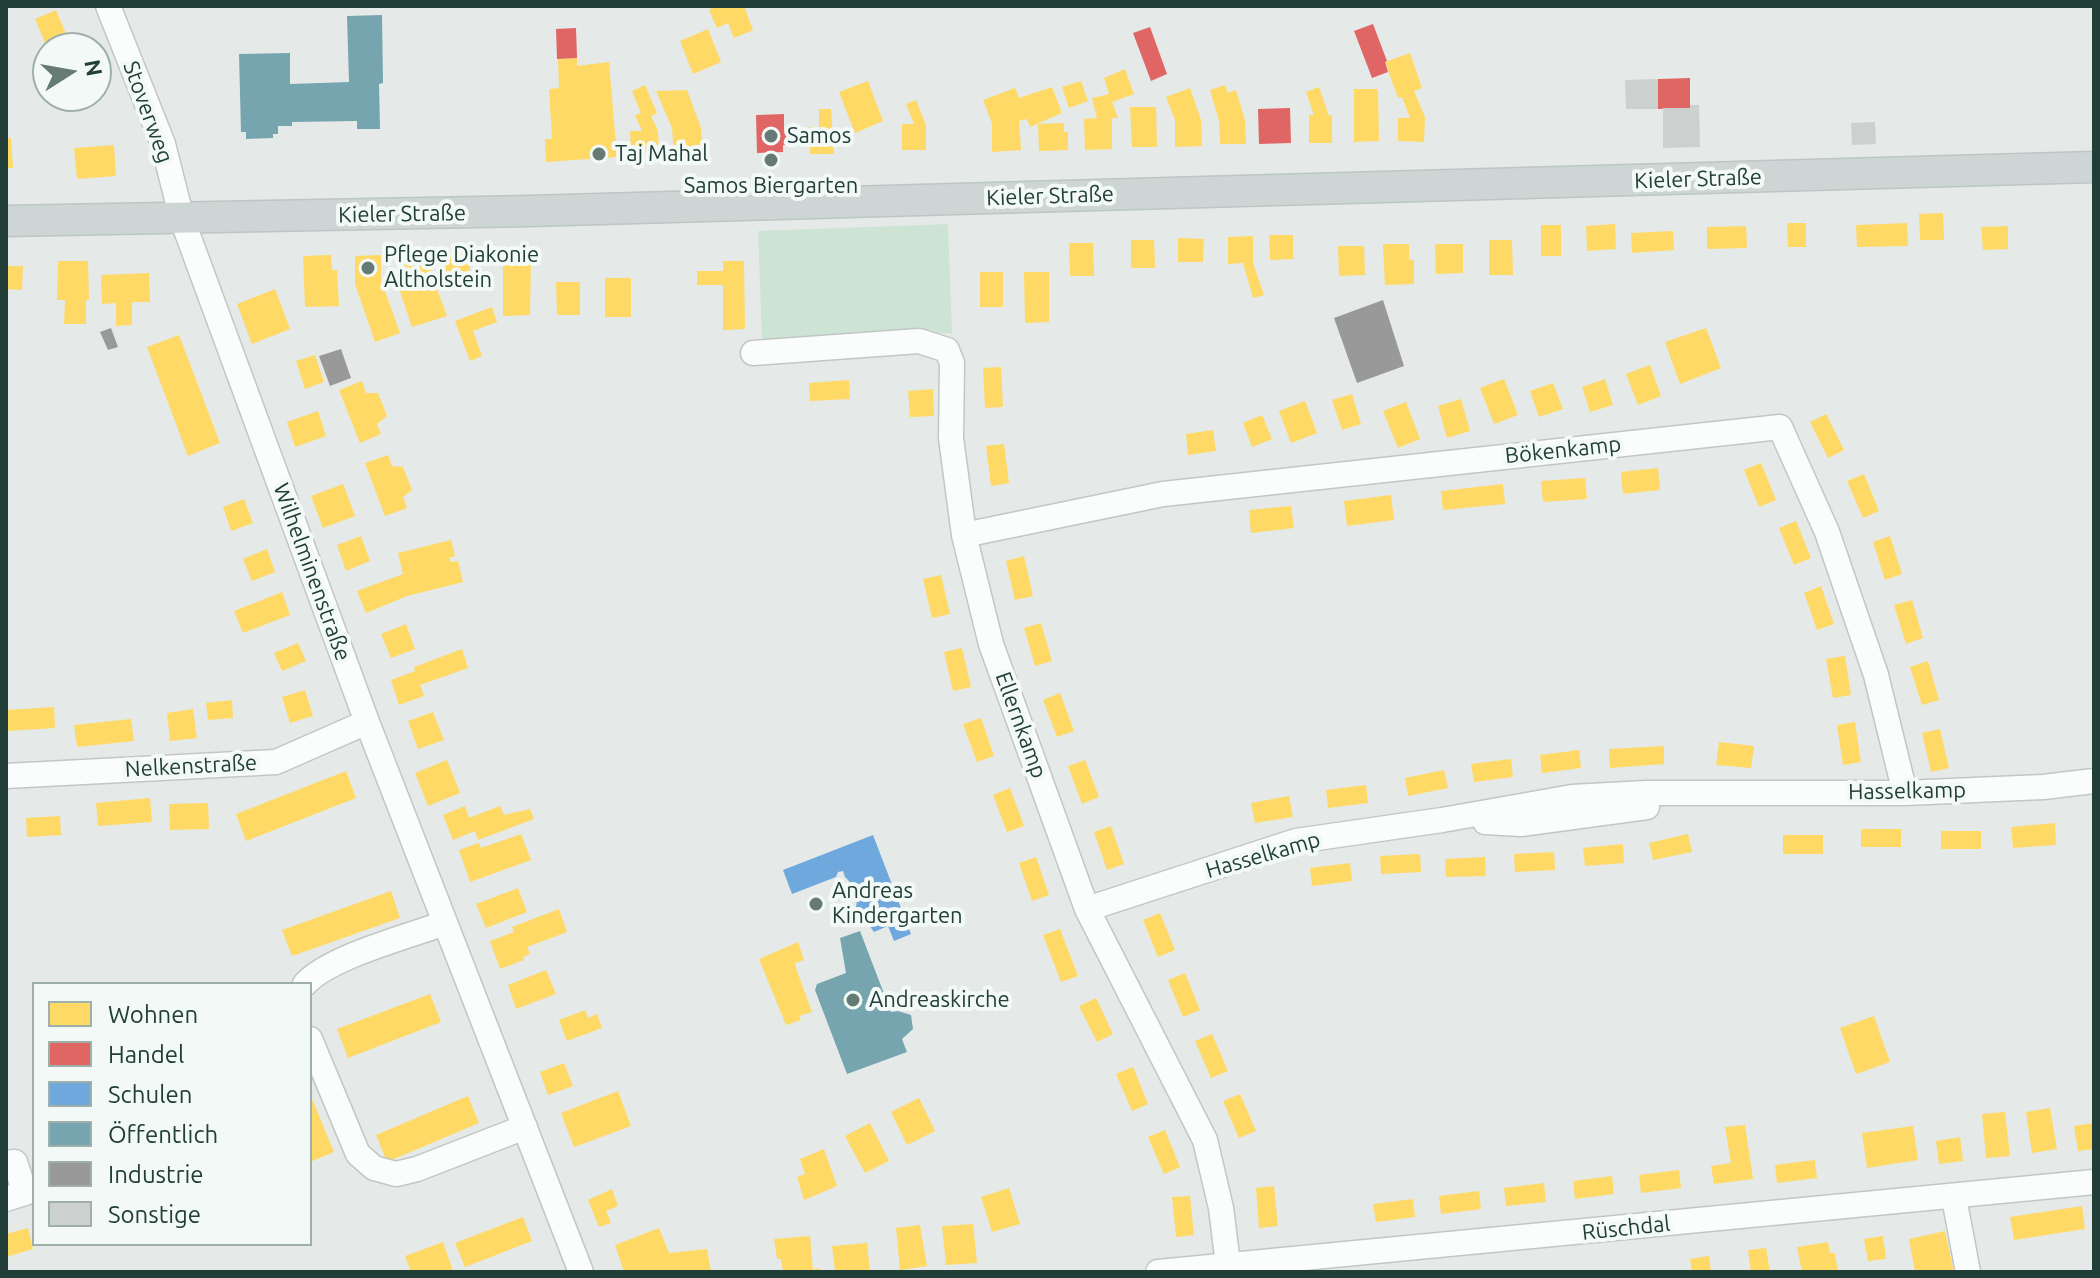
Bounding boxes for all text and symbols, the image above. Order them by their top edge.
north arrow [32,32,112,112]
text: N [80,57,108,78]
street label: Stoverweg [117,57,179,167]
place label: Samos [787,123,851,149]
marker: Samos [762,127,780,145]
place label: Taj Mahal [615,141,708,167]
marker: Taj Mahal [590,145,608,163]
marker: Samos Biergarten [762,151,780,169]
street label: Kieler Straße [1634,164,1762,194]
place label: Samos Biergarten [684,173,858,199]
street label: Kieler Straße [986,181,1114,211]
street label: Kieler Straße [338,200,466,228]
place label: Pflege Diakonie Altholstein [384,242,539,294]
marker: Pflege Diakonie Altholstein [359,259,377,277]
street label: Bökenkamp [1504,431,1622,469]
street label: Wilhelminenstraße [268,480,356,664]
street label: Ellernkamp [990,668,1052,782]
street label: Nelkenstraße [124,749,258,783]
street label: Hasselkamp [1848,777,1966,805]
street label: Hasselkamp [1203,826,1323,884]
place label: Andreas Kindergarten [832,878,963,930]
marker: Andreas Kindergarten [807,895,825,913]
legend [32,982,312,1246]
place label: Andreaskirche [869,987,1010,1013]
marker: Andreaskirche [844,991,862,1009]
text: Wohnen [108,1001,198,1028]
text: Handel [108,1041,184,1068]
text: Schulen [108,1081,192,1108]
text: Öffentlich [108,1121,218,1148]
text: Industrie [108,1161,204,1188]
text: Sonstige [108,1201,201,1228]
street label: Rüschdal [1581,1210,1671,1246]

